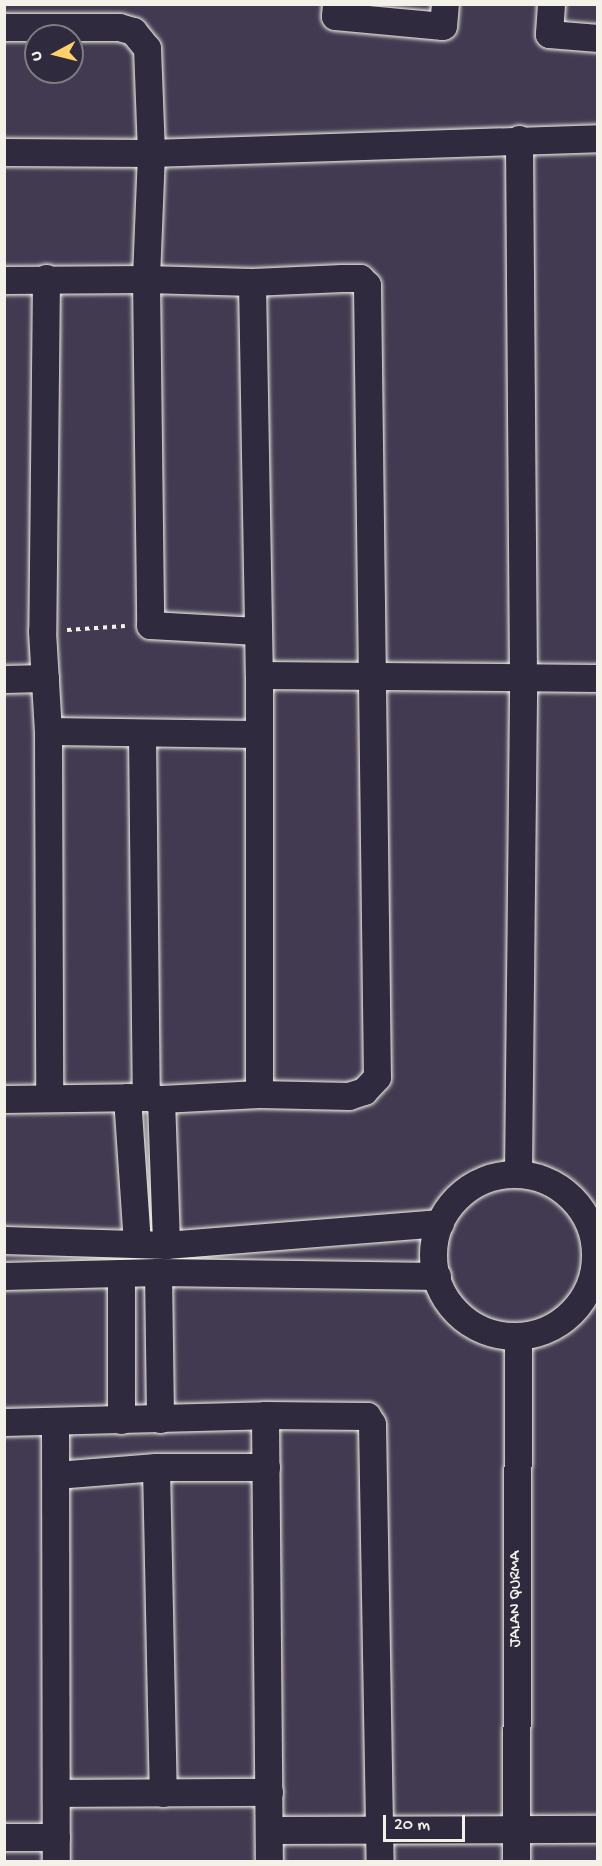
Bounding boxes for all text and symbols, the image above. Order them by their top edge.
north arrow [24,24,84,84]
text: U [28,50,48,62]
street label: JALAN QURMA [507,1551,527,1647]
scale bar [386,1803,468,1841]
text: 20 m [394,1815,430,1836]

